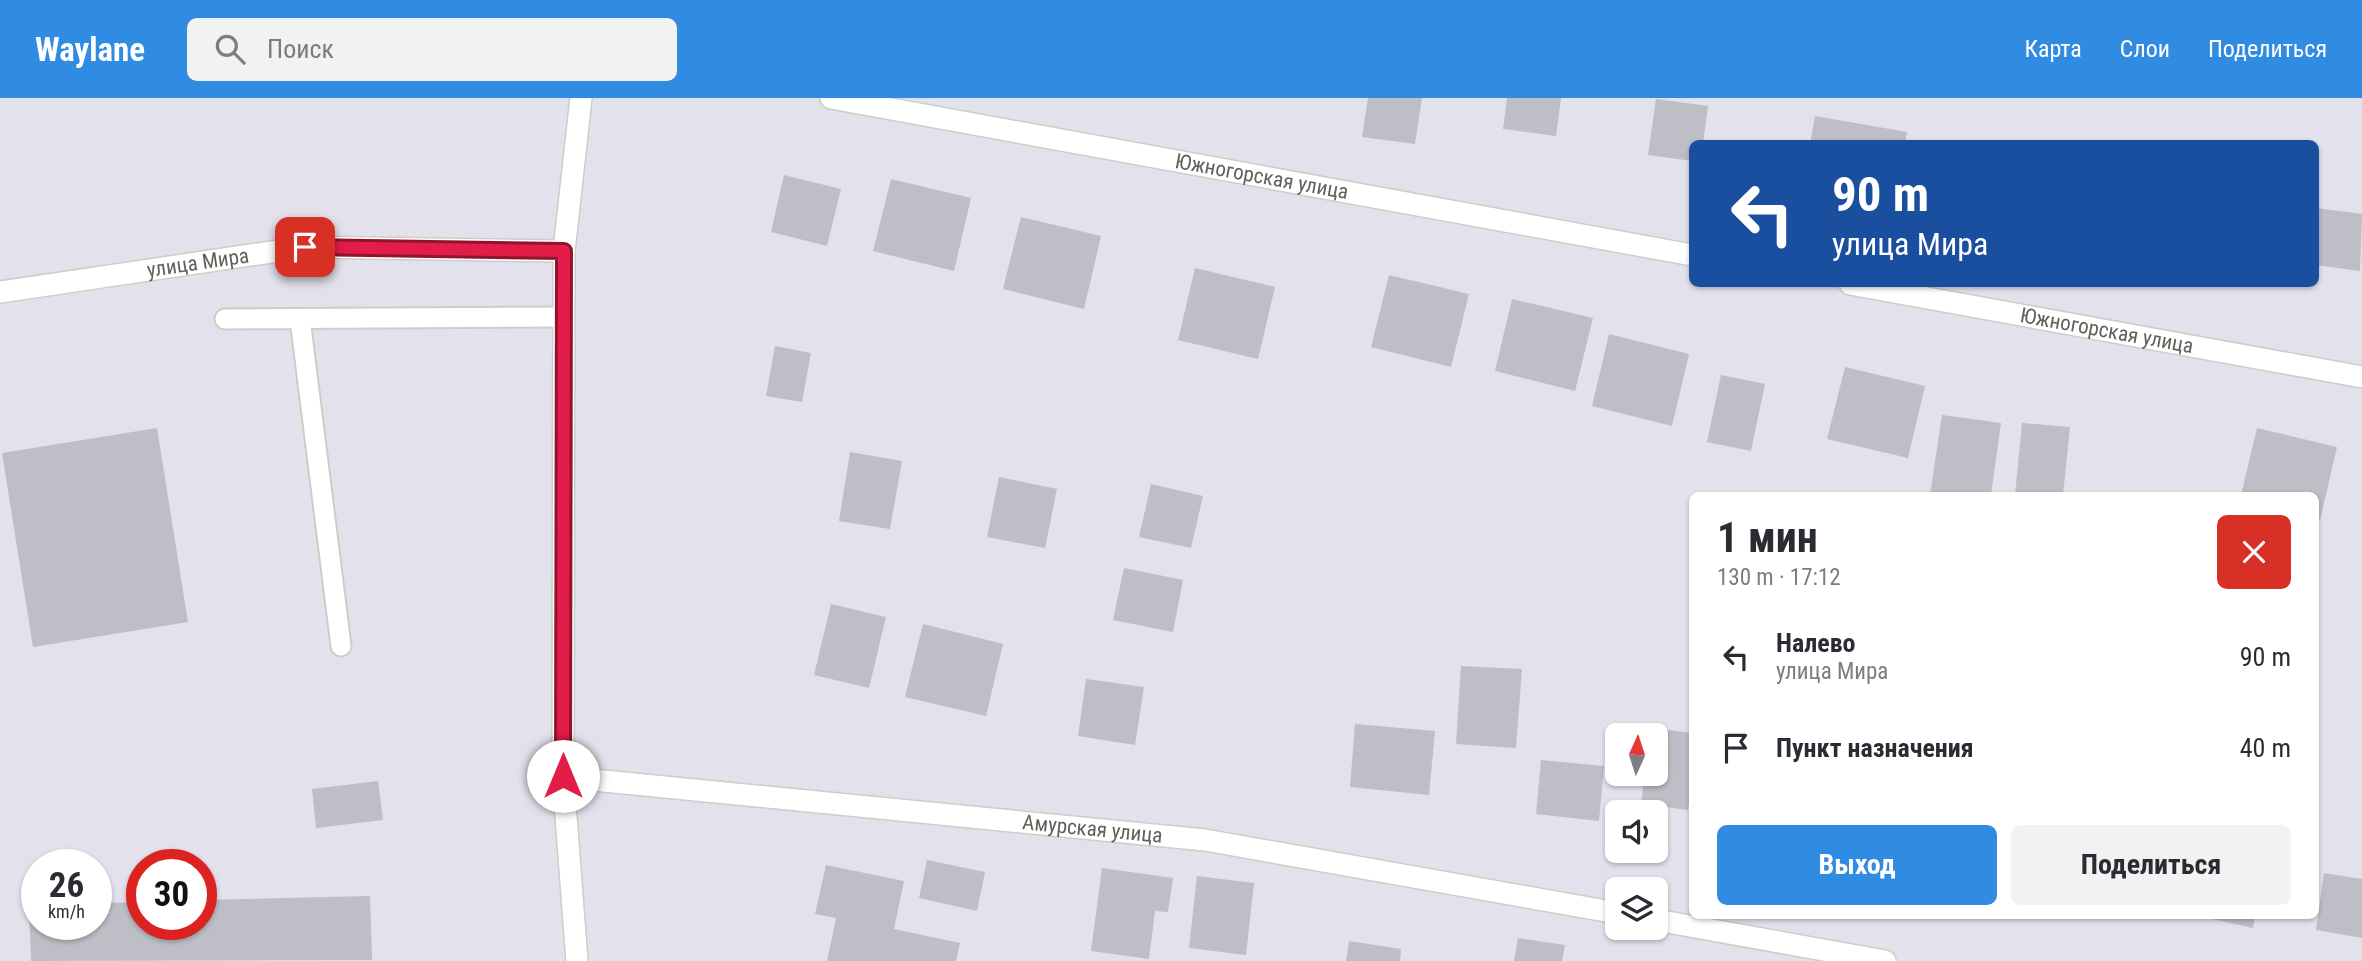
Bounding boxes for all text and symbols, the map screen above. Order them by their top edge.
search box [187,18,677,81]
text: Waylane [35,30,145,69]
icon: search [211,30,249,68]
text: Поиск [267,34,334,64]
text: Карта [2024,35,2082,63]
text: Слои [2120,35,2170,63]
text: Поделиться [2208,35,2327,63]
street label: Южногорская улица [1173,149,1350,204]
text: 90 m [1832,166,1929,223]
icon: left [1717,168,1808,259]
pin [275,217,335,277]
text: улица Мира [1832,225,1988,263]
icon: arrive [286,228,324,266]
street label: улица Мира [145,243,250,282]
street label: Южногорская улица [2018,303,2195,358]
text: 1 мин [1717,513,1818,562]
button: close [2217,515,2291,589]
text: 130 m · 17:12 [1717,564,1841,591]
text: Налево [1776,628,1856,658]
icon: left [1717,638,1755,676]
text: 90 m [2240,642,2291,672]
text: улица Мира [1776,658,1888,685]
north arrow [1605,723,1668,786]
map controls [1605,723,1668,940]
icon: arrive [1717,729,1755,767]
text: Пункт назначения [1776,733,1974,763]
text: 40 m [2240,733,2291,763]
position arrow [526,739,600,813]
button: sound [1605,800,1668,863]
street label: Амурская улица [1021,810,1164,848]
button: Выход [1717,825,1997,905]
button: Поделиться [2011,825,2291,905]
speed limit sign: 30 [126,849,217,940]
text: 26 [49,865,84,906]
button: layers [1605,877,1668,940]
text: km/h [48,901,85,922]

